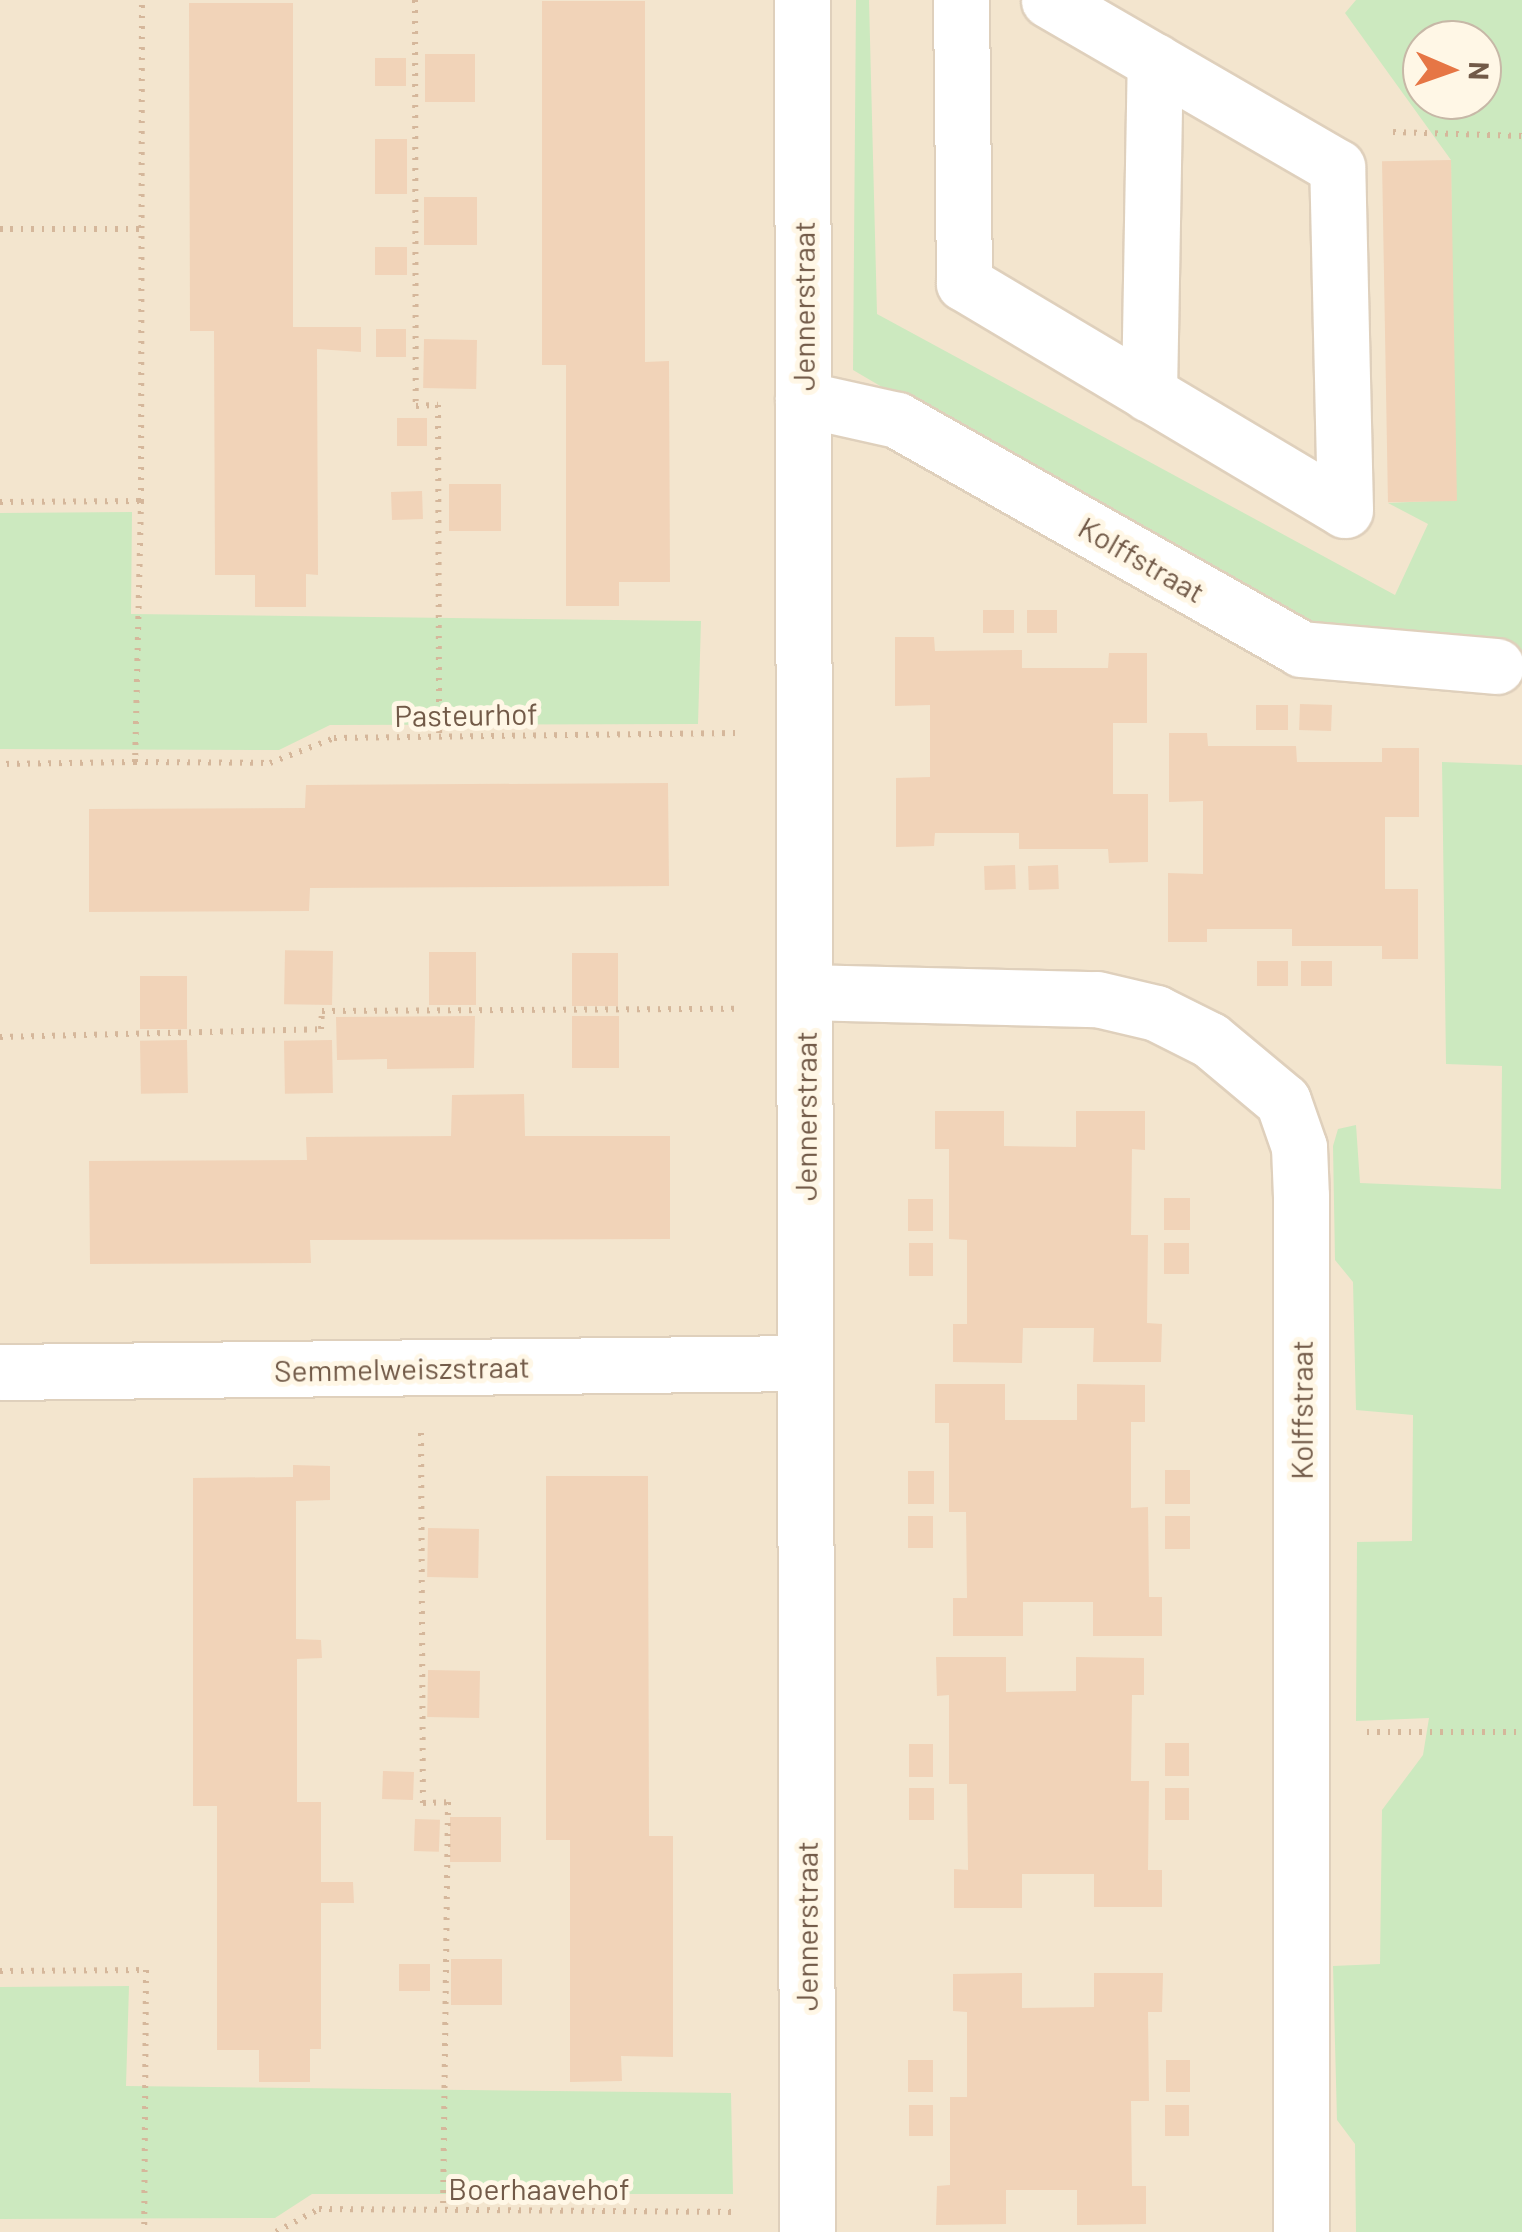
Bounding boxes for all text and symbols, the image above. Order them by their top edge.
north arrow [1402,20,1502,120]
text: N [1463,61,1497,81]
street label: Jennerstraat [785,221,821,391]
street label: Kolffstraat [1073,509,1211,609]
street label: Pasteurhof [394,695,538,733]
street label: Jennerstraat [787,1031,823,1201]
street label: Kolffstraat [1283,1340,1319,1480]
street label: Semmelweiszstraat [274,1348,530,1388]
street label: Jennerstraat [788,1841,824,2011]
street label: Boerhaavehof [448,2170,630,2206]

